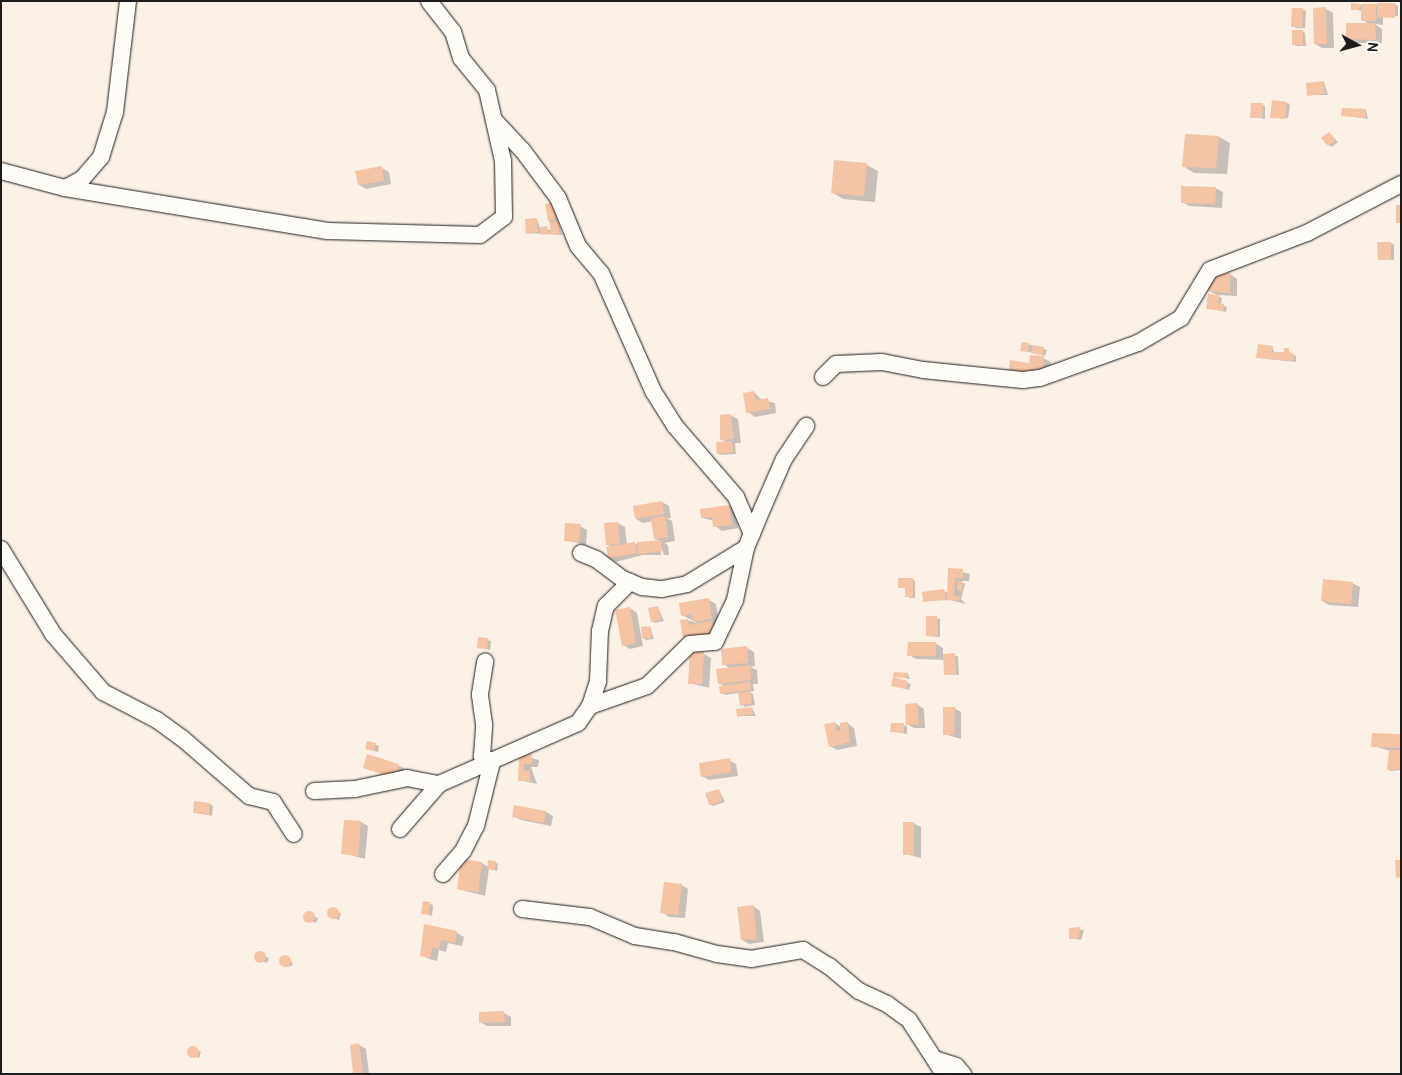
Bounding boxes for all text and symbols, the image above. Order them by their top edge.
north arrow [1332,20,1382,70]
text: N [1363,41,1381,53]

